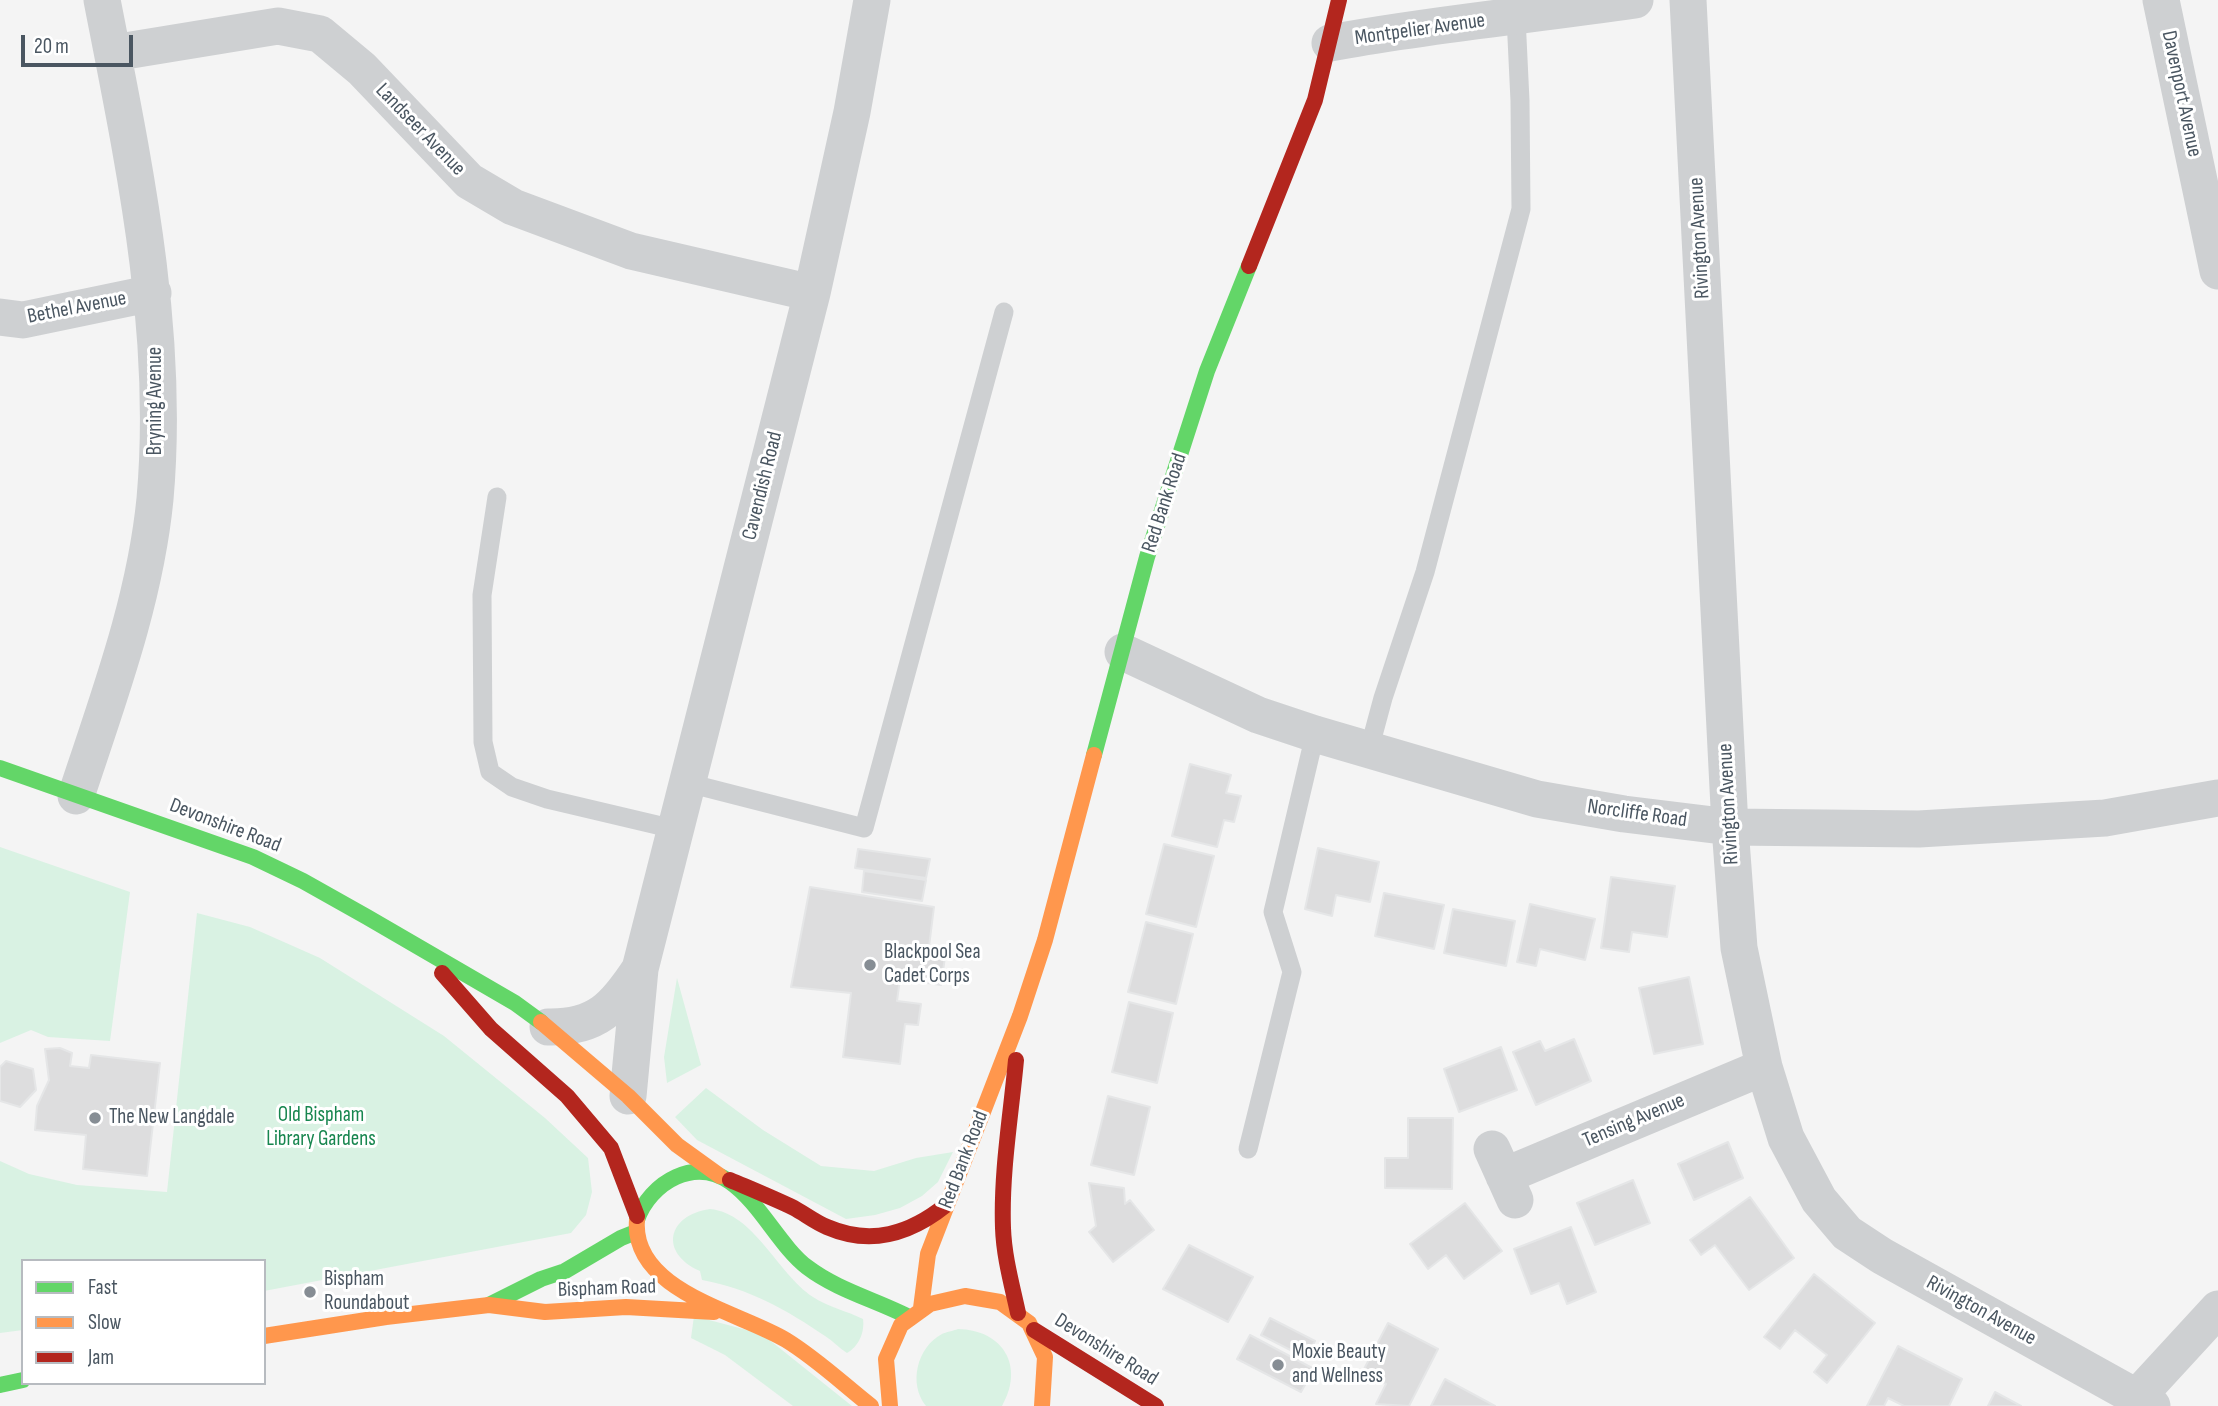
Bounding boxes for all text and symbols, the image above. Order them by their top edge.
street label: Montpelier Avenue [1353,8,1487,52]
scale bar [24,21,136,65]
street label: Davenport Avenue [2155,29,2207,159]
text: 20 m [34,34,69,59]
street label: Landseer Avenue [370,79,470,181]
street label: Rivington Avenue [1684,177,1716,299]
street label: Bethel Avenue [25,286,129,330]
street label: Bryning Avenue [143,347,169,455]
street label: Cavendish Road [737,429,789,543]
street label: Red Bank Road [1137,450,1193,556]
street label: Rivington Avenue [1713,743,1745,865]
street label: Devonshire Road [166,793,284,859]
street label: Norcliffe Road [1586,795,1688,833]
place label: Blackpool Sea Cadet Corps [884,940,981,990]
marker: Blackpool Sea Cadet Corps [862,957,878,973]
street label: Tensing Avenue [1579,1088,1689,1154]
park label: Old Bispham Library Gardens [266,1103,376,1153]
place label: The New Langdale [109,1105,235,1131]
street label: Red Bank Road [934,1107,994,1213]
marker: The New Langdale [87,1110,103,1126]
legend [21,1259,266,1385]
place label: Bispham Roundabout [324,1267,409,1317]
street label: Rivington Avenue [1922,1271,2040,1351]
text: Fast [88,1275,118,1300]
street label: Bispham Road [557,1275,657,1303]
marker: Bispham Roundabout [302,1284,318,1300]
street label: Devonshire Road [1050,1308,1162,1392]
text: Slow [88,1310,121,1335]
place label: Moxie Beauty and Wellness [1292,1340,1386,1390]
text: Jam [88,1345,114,1370]
marker: Moxie Beauty and Wellness [1270,1357,1286,1373]

